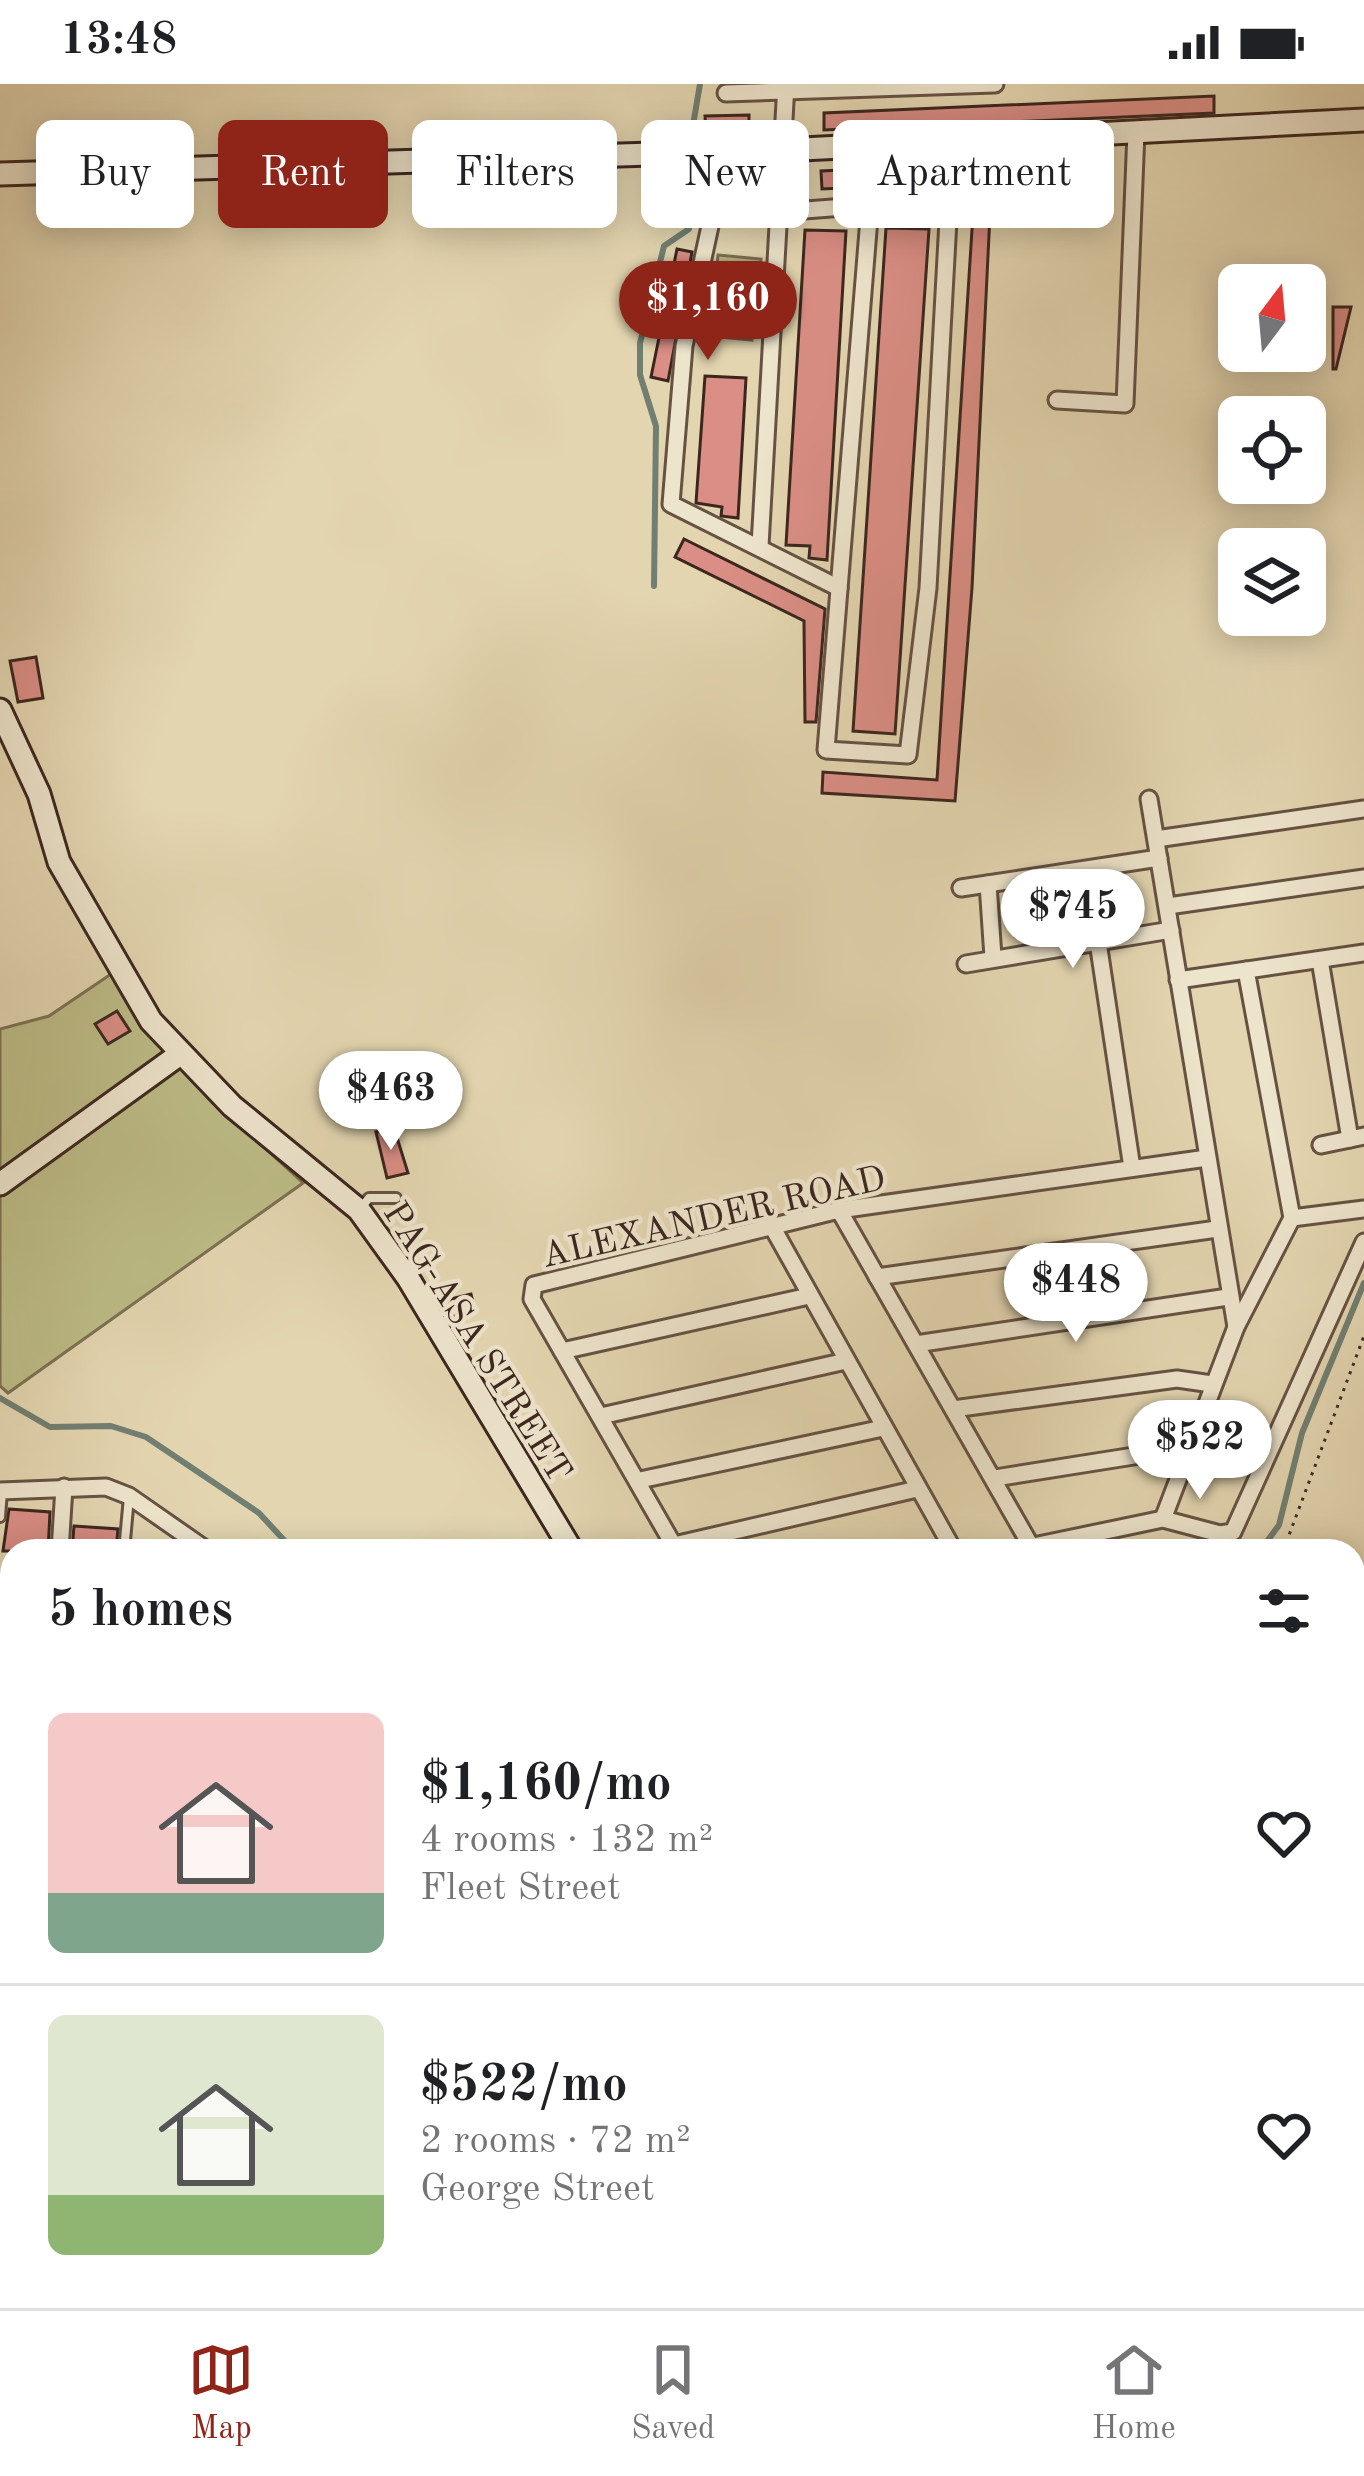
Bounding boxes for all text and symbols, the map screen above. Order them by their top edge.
text: 13:48 [60,19,177,64]
chip: Buy [36,120,194,228]
chip: Rent [218,120,388,228]
chip: Filters [412,120,617,228]
chip: New [641,120,809,228]
chip: Apartment [833,120,1114,228]
pin: $1,160 [610,261,806,363]
north arrow [1218,264,1326,372]
map controls [1218,264,1326,636]
text: $1,160 [646,280,770,319]
button: locate [1218,396,1326,504]
button: layers [1218,528,1326,636]
pin: $745 [1002,869,1144,971]
text: $745 [1028,888,1118,927]
pin: $463 [320,1051,462,1153]
text: $463 [346,1070,436,1109]
street label: ALEXANDER ROAD [538,1162,889,1276]
street label: PAG-ASA STREET [375,1197,576,1489]
pin: $448 [1005,1243,1147,1345]
text: $448 [1031,1262,1121,1301]
pin: $522 [1129,1400,1271,1502]
text: $522 [1155,1419,1245,1458]
icon: filters [1251,1578,1317,1644]
text: 5 homes [48,1586,233,1637]
text: $1,160/mo [420,1760,672,1811]
icon: home [144,1761,288,1905]
icon: heart [1251,1800,1317,1866]
text: 4 rooms · 132 m² [420,1821,713,1860]
text: Fleet Street [420,1869,621,1908]
text: $522/mo [420,2061,628,2112]
icon: home [144,2063,288,2207]
icon: heart [1251,2102,1317,2168]
text: 2 rooms · 72 m² [420,2122,691,2161]
text: George Street [420,2170,655,2209]
tab: Map [188,2337,254,2450]
tab: Saved [631,2337,715,2450]
tab: Home [1092,2337,1176,2450]

